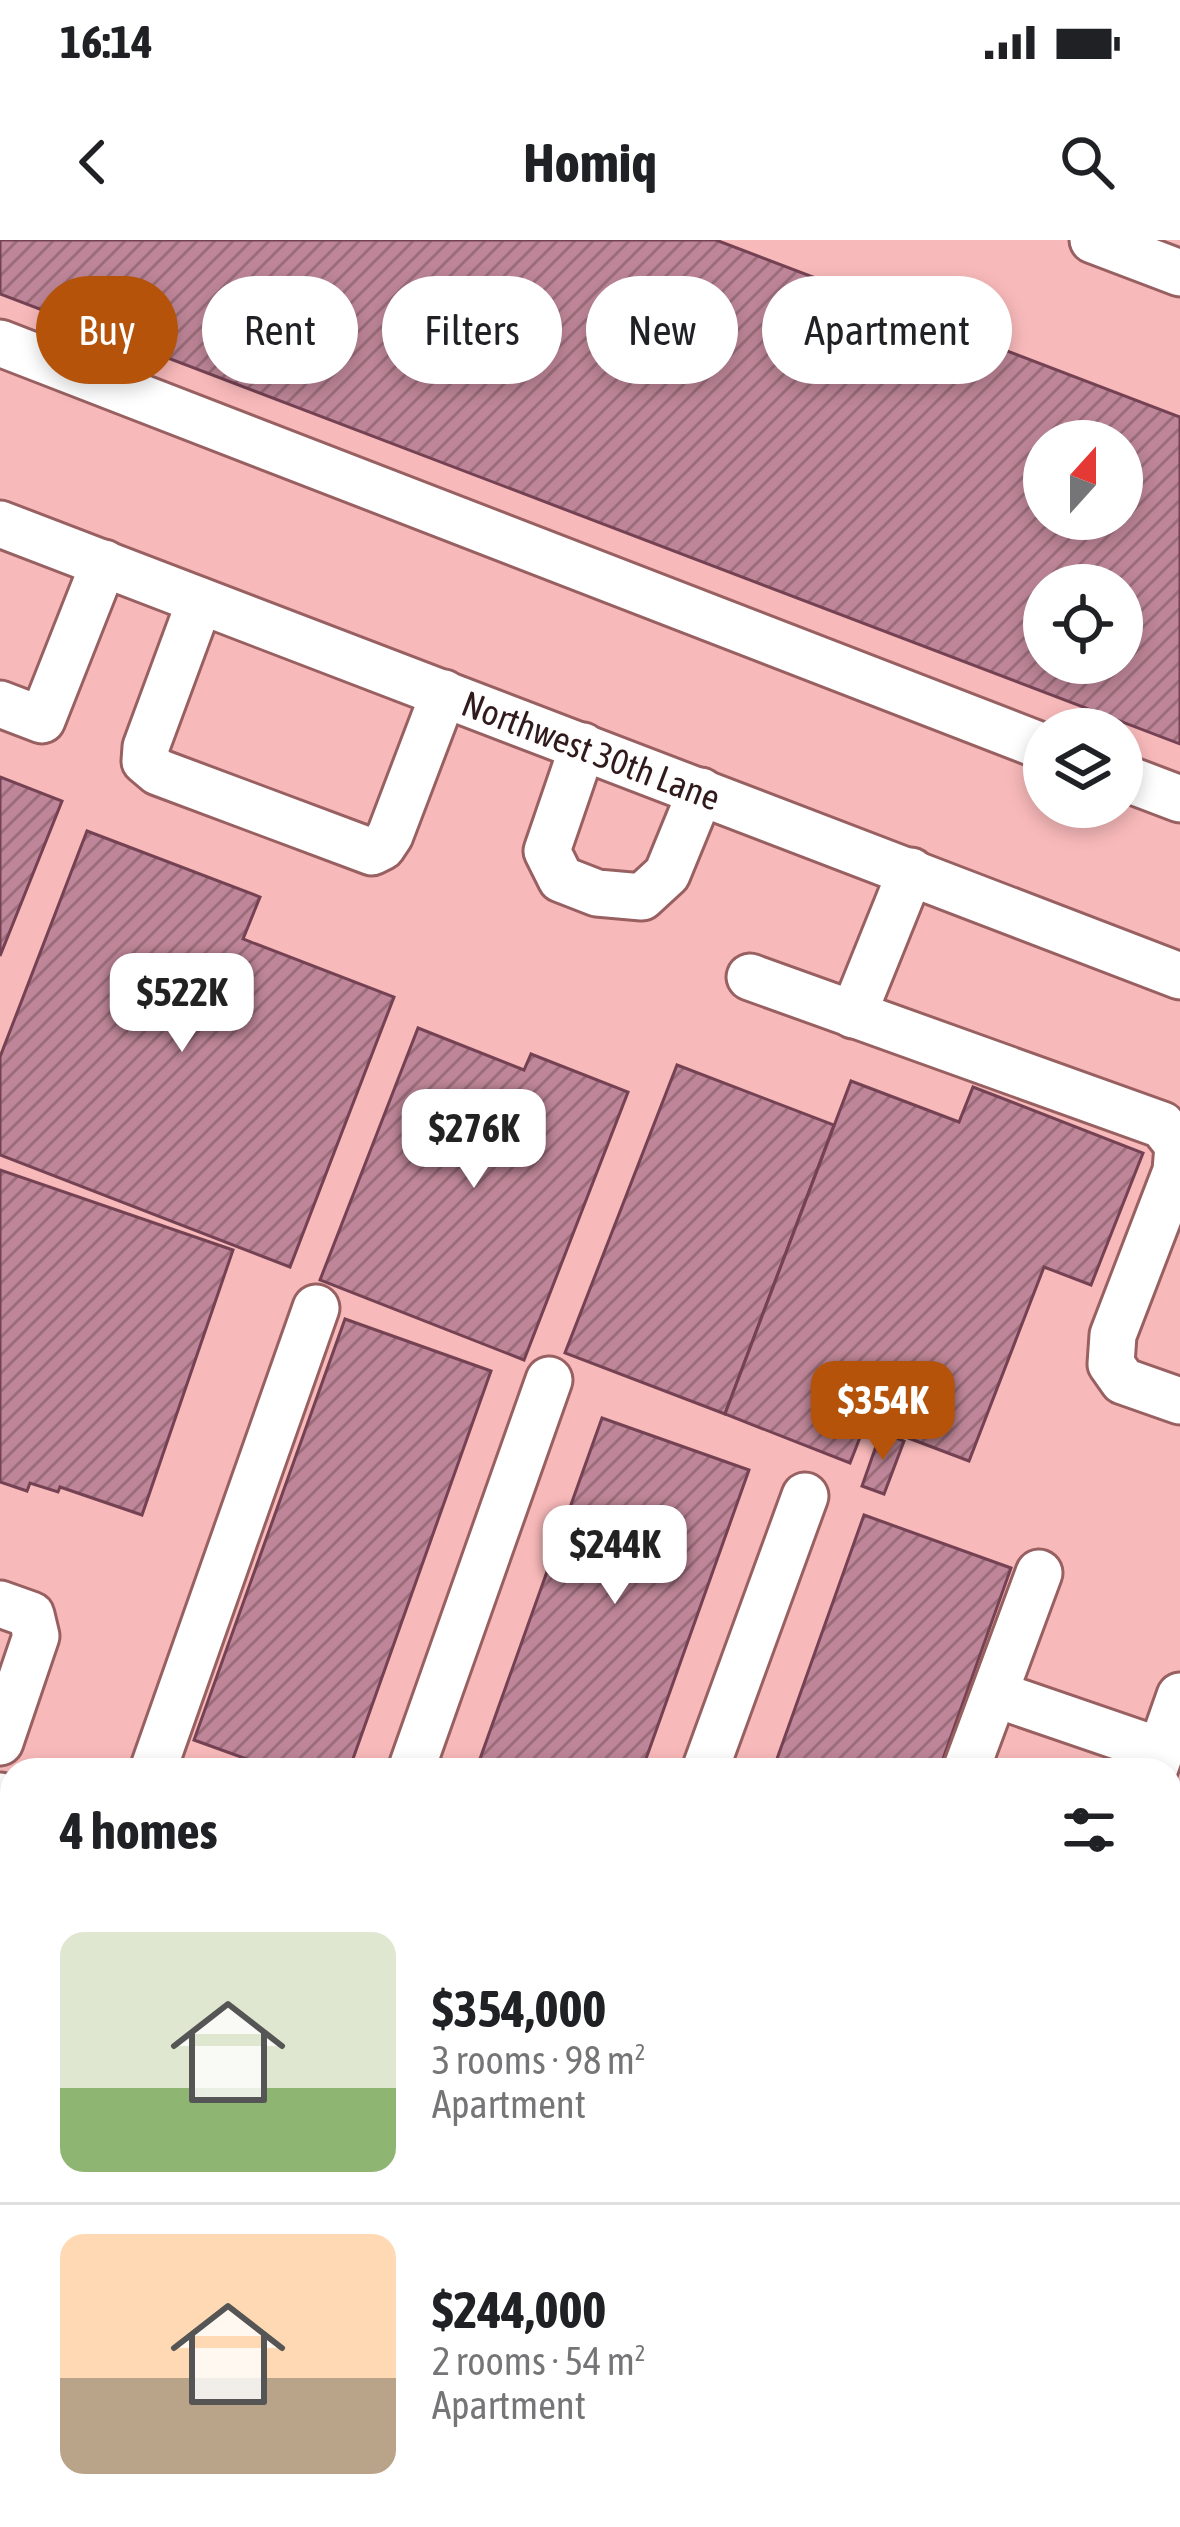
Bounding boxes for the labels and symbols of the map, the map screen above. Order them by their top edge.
north arrow [1023,420,1143,540]
street label: Northwest 30th Lane [456,682,726,819]
pin: $522K [98,953,266,1055]
pin: $276K [390,1089,558,1191]
pin: $354K [799,1361,967,1463]
pin: $244K [531,1505,699,1607]

